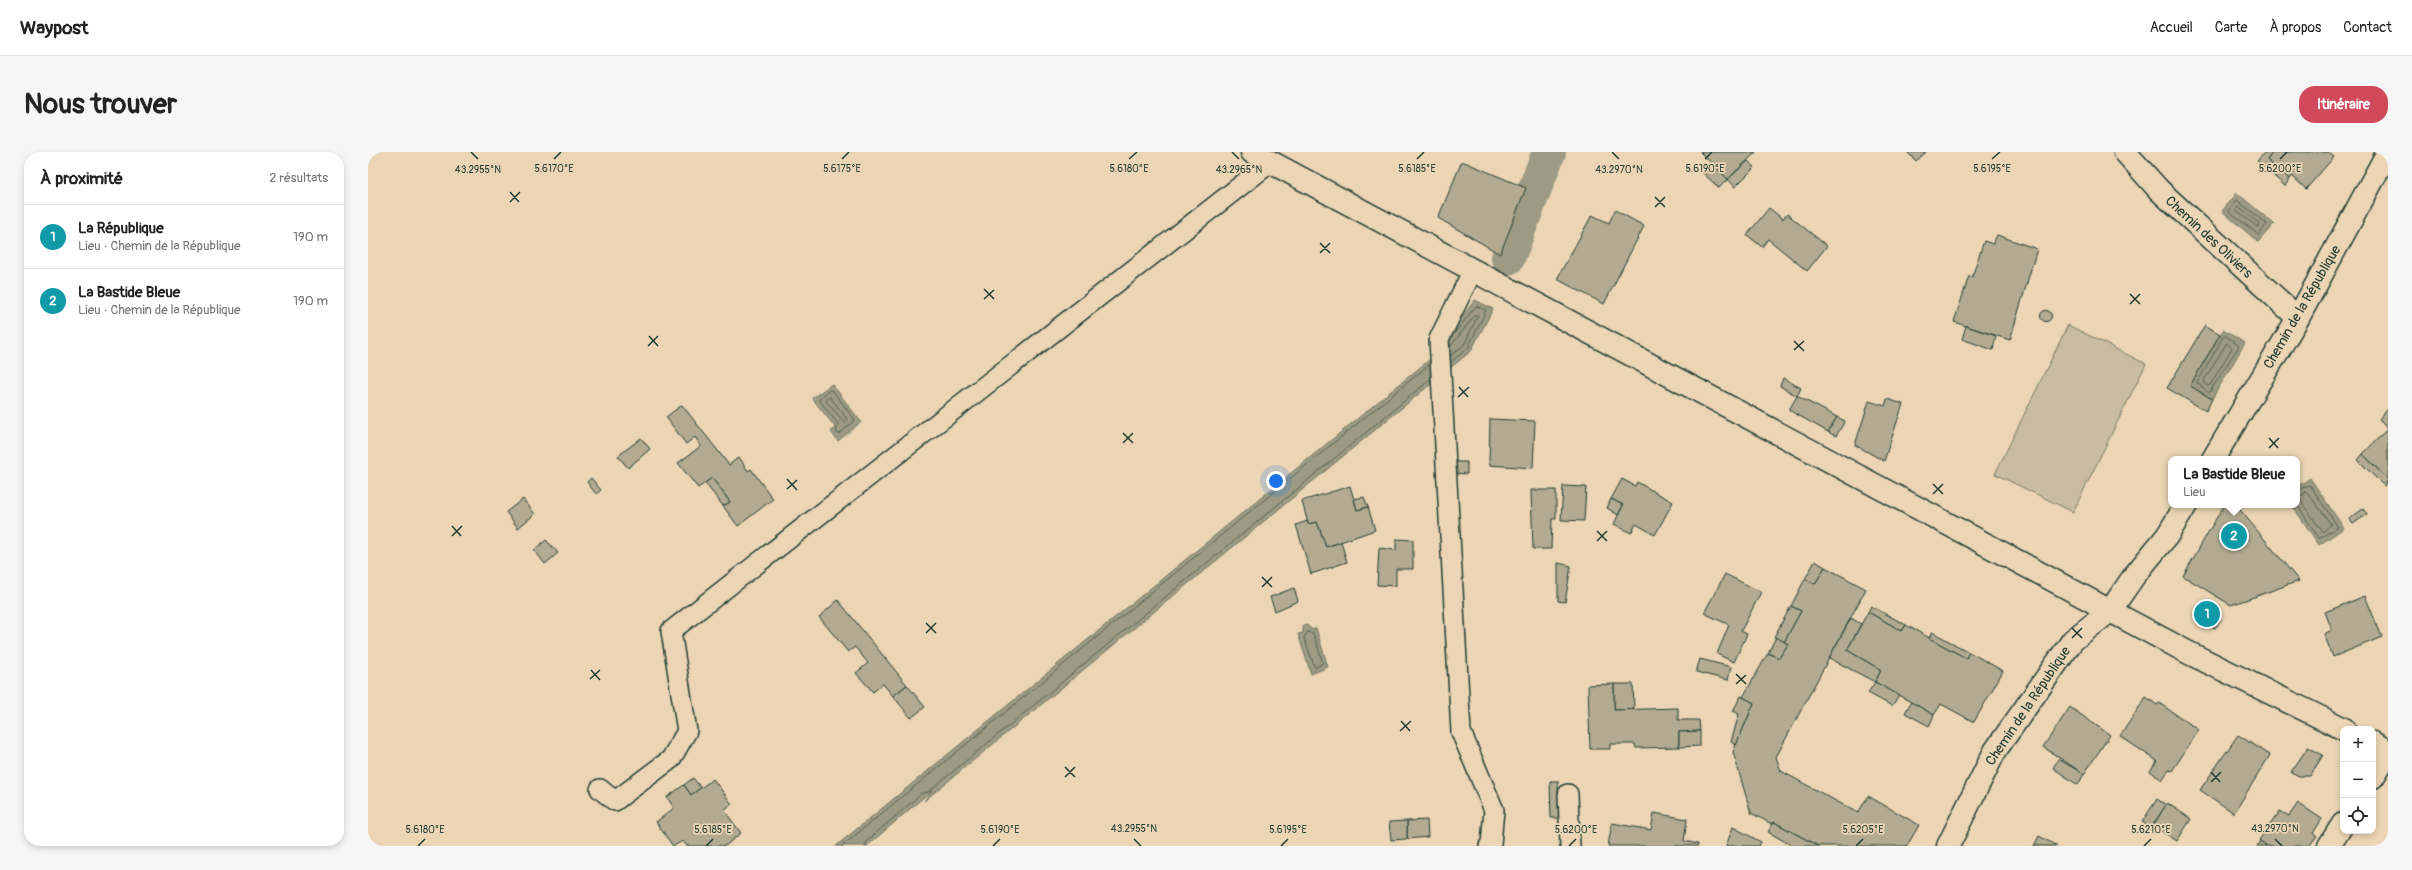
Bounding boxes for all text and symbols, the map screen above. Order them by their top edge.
text: Waypost [20,16,89,40]
text: Accueil [2150,19,2193,36]
text: Carte [2215,19,2247,36]
text: À propos [2269,19,2321,36]
text: Contact [2343,19,2392,36]
button: Itinéraire [2299,86,2388,123]
text: Nous trouver [24,87,177,122]
text: 5.6170°E [534,163,574,175]
text: 5.6175°E [823,163,861,175]
text: 5.6180°E [1110,163,1148,175]
text: 5.6185°E [1398,163,1436,175]
text: 5.6190°E [1686,163,1724,175]
text: 5.6195°E [1973,163,2011,175]
text: 5.6200°E [2259,163,2301,175]
text: 43.2955°N [455,164,501,176]
text: 43.2965°N [1216,164,1263,176]
text: 43.2970°N [1595,164,1643,176]
text: À proximité [40,168,123,189]
text: 2 résultats [269,170,328,186]
street label: Chemin des Oliviers [2162,192,2257,282]
text: La République [78,219,164,238]
text: 1 [50,229,56,245]
text: 190 m [293,229,328,245]
text: Lieu · Chemin de la République [78,238,240,254]
street label: Chemin de la République [2260,242,2344,372]
text: La Bastide Bleue [78,283,180,302]
text: 2 [49,293,57,309]
text: 190 m [293,293,328,309]
text: Lieu · Chemin de la République [78,302,240,318]
popup [2168,456,2300,508]
text: La Bastide Bleue [2183,465,2285,484]
your location [1266,471,1286,491]
text: Lieu [2183,484,2206,500]
pin: 2 [2221,521,2247,551]
pin: 1 [2194,599,2220,629]
street label: Chemin de la République [1982,643,2074,769]
map controls [2340,726,2376,834]
button: + [2340,726,2376,762]
button: − [2340,762,2376,798]
button: locate [2340,798,2376,834]
text: 43.2955°N [1111,823,1157,835]
text: 43.2970°N [2251,823,2299,835]
text: 5.6180°E [406,824,444,836]
text: 5.6185°E [694,824,732,836]
text: 5.6190°E [981,824,1019,836]
text: 5.6195°E [1269,824,1307,836]
text: 5.6200°E [1555,824,1597,836]
text: 5.6205°E [1843,824,1883,836]
text: 5.6210°E [2131,824,2171,836]

